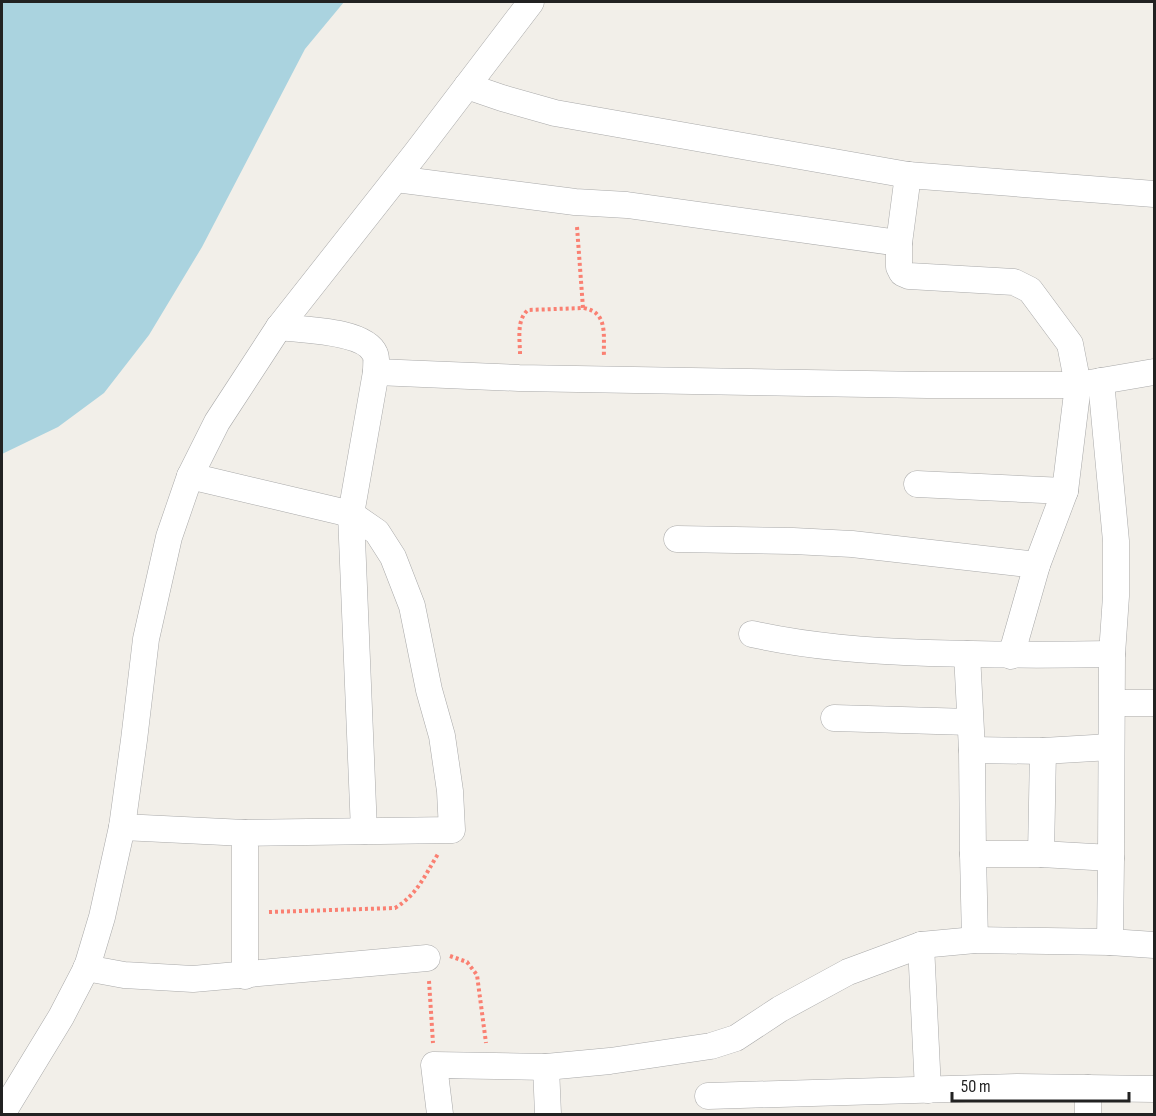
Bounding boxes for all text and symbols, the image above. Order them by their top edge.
scale bar [952,1065,1129,1103]
text: 50 m [961,1076,991,1097]

